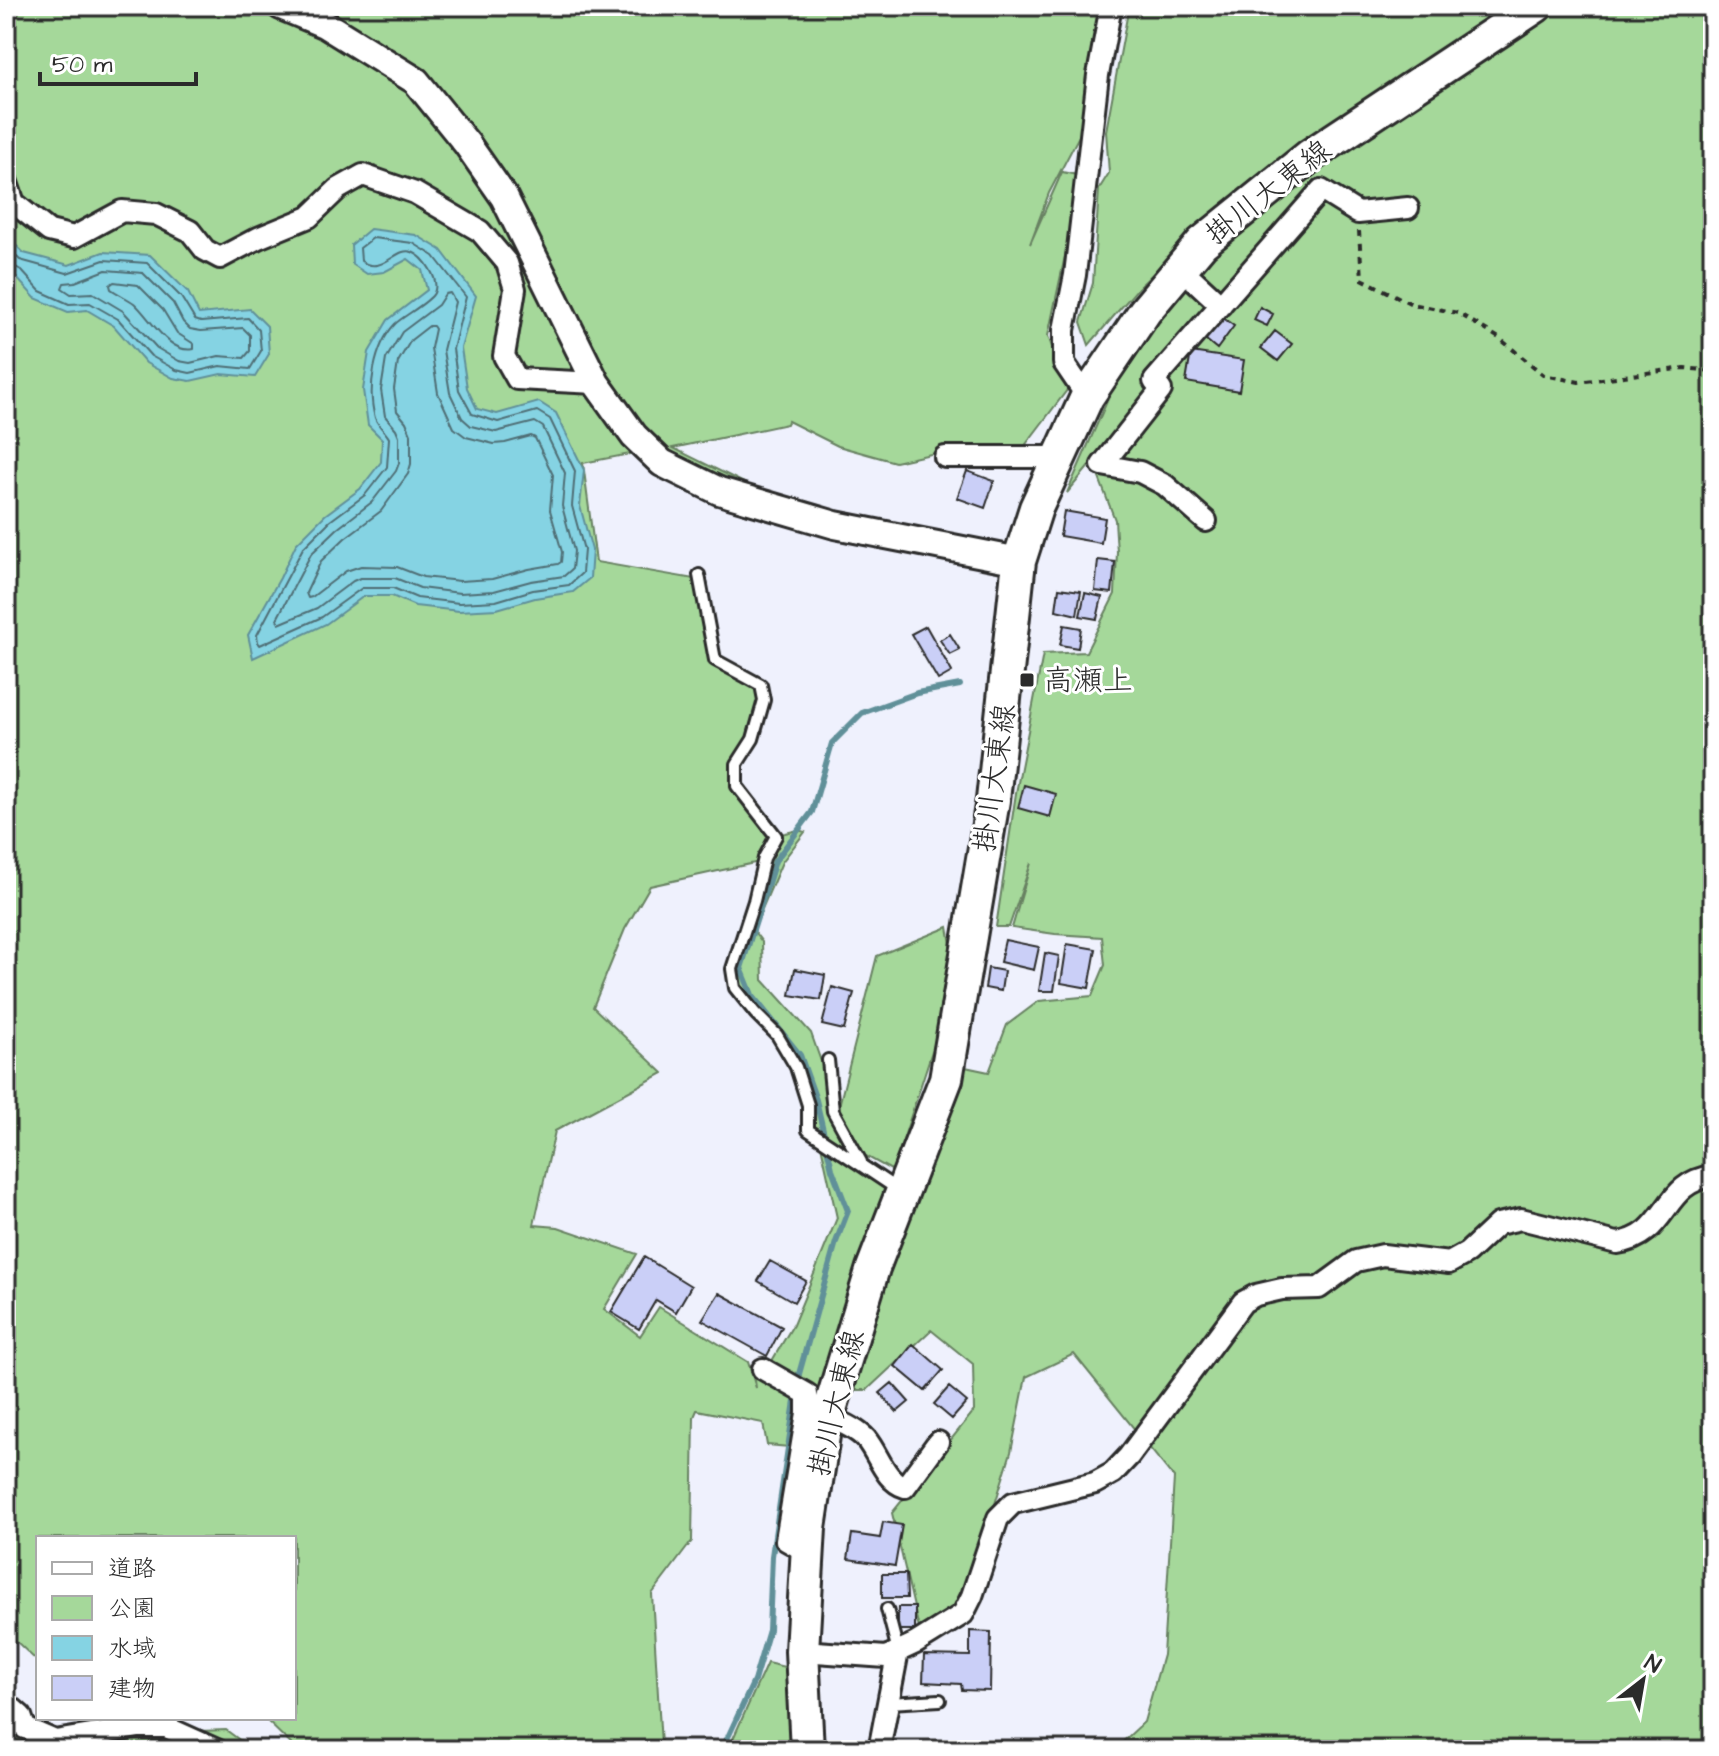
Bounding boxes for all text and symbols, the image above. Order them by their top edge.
scale bar [40,36,196,86]
text: 50 m [52,48,113,82]
street label: 掛川大東線 [1197,130,1341,256]
place label: 高瀬上 [1043,660,1133,702]
marker: 高瀬上 [1018,671,1036,689]
street label: 掛川大東線 [964,701,1026,855]
street label: 掛川大東線 [798,1325,875,1481]
legend [36,1536,296,1720]
text: 道路 [108,1552,156,1586]
text: 公園 [108,1592,156,1626]
text: 水域 [108,1632,156,1666]
north arrow [1603,1640,1683,1720]
text: N [1639,1647,1667,1681]
text: 建物 [108,1672,156,1706]

